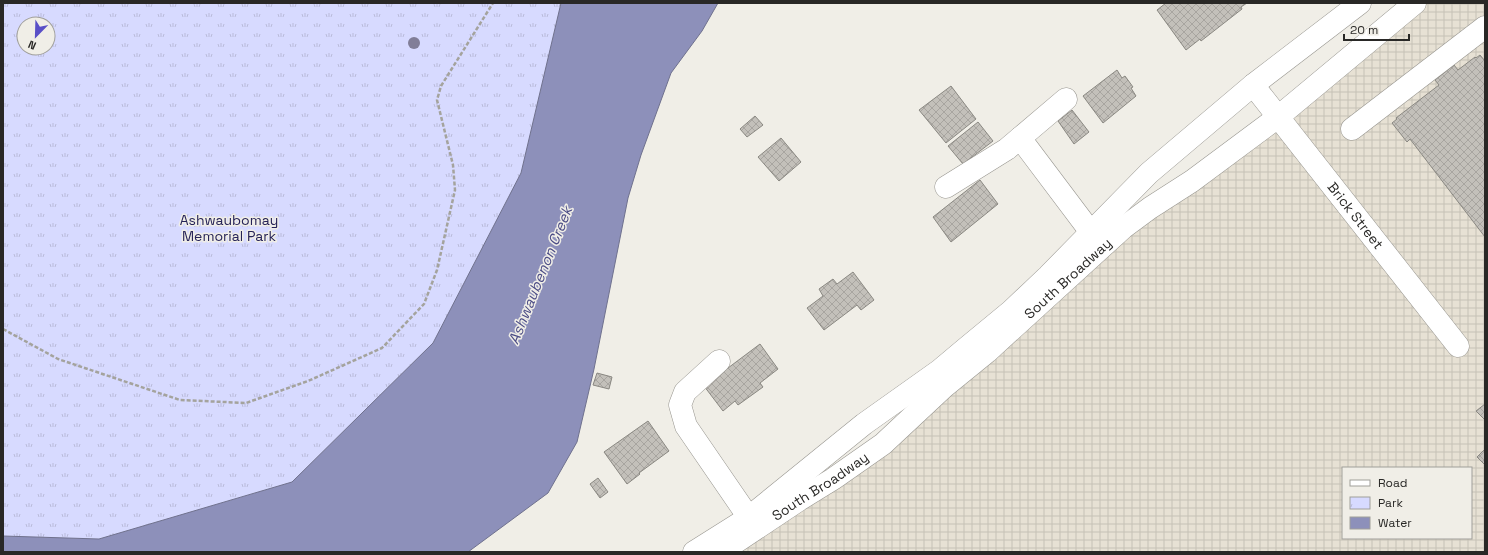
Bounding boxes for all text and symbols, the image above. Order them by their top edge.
north arrow [16,16,56,56]
scale bar [1344,16,1409,42]
text: 20 m [1350,22,1378,38]
text: N [26,37,38,53]
street label: Brick Street [1324,178,1387,253]
water label: Ashwaubenon Creek [504,202,577,347]
park label: Ashwaubomay Memorial Park [180,211,278,245]
street label: South Broadway [1020,234,1115,323]
street label: South Broadway [768,448,872,525]
legend [1342,467,1472,539]
text: Road [1378,475,1407,491]
text: Park [1378,495,1403,511]
text: Water [1378,515,1412,531]

